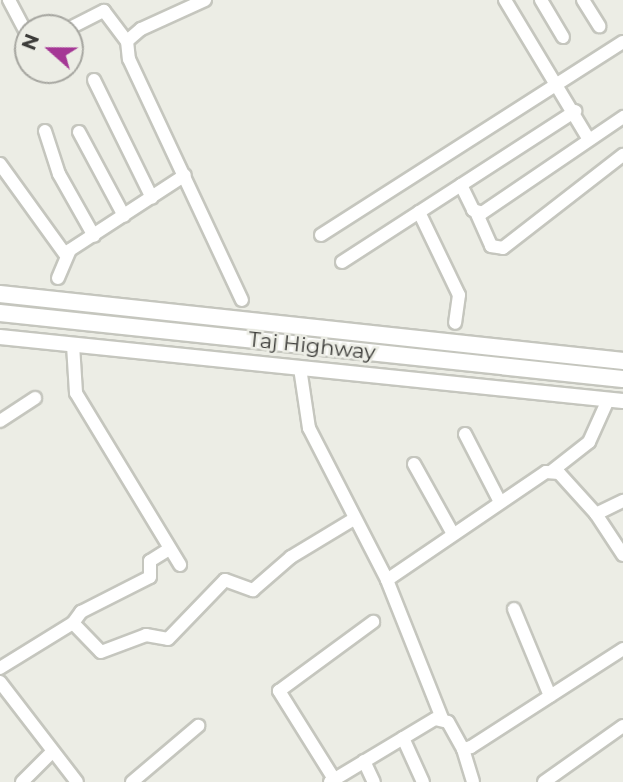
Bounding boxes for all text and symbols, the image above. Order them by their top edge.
north arrow [14,14,84,84]
text: N [17,31,44,53]
street label: Taj Highway [247,327,377,365]

